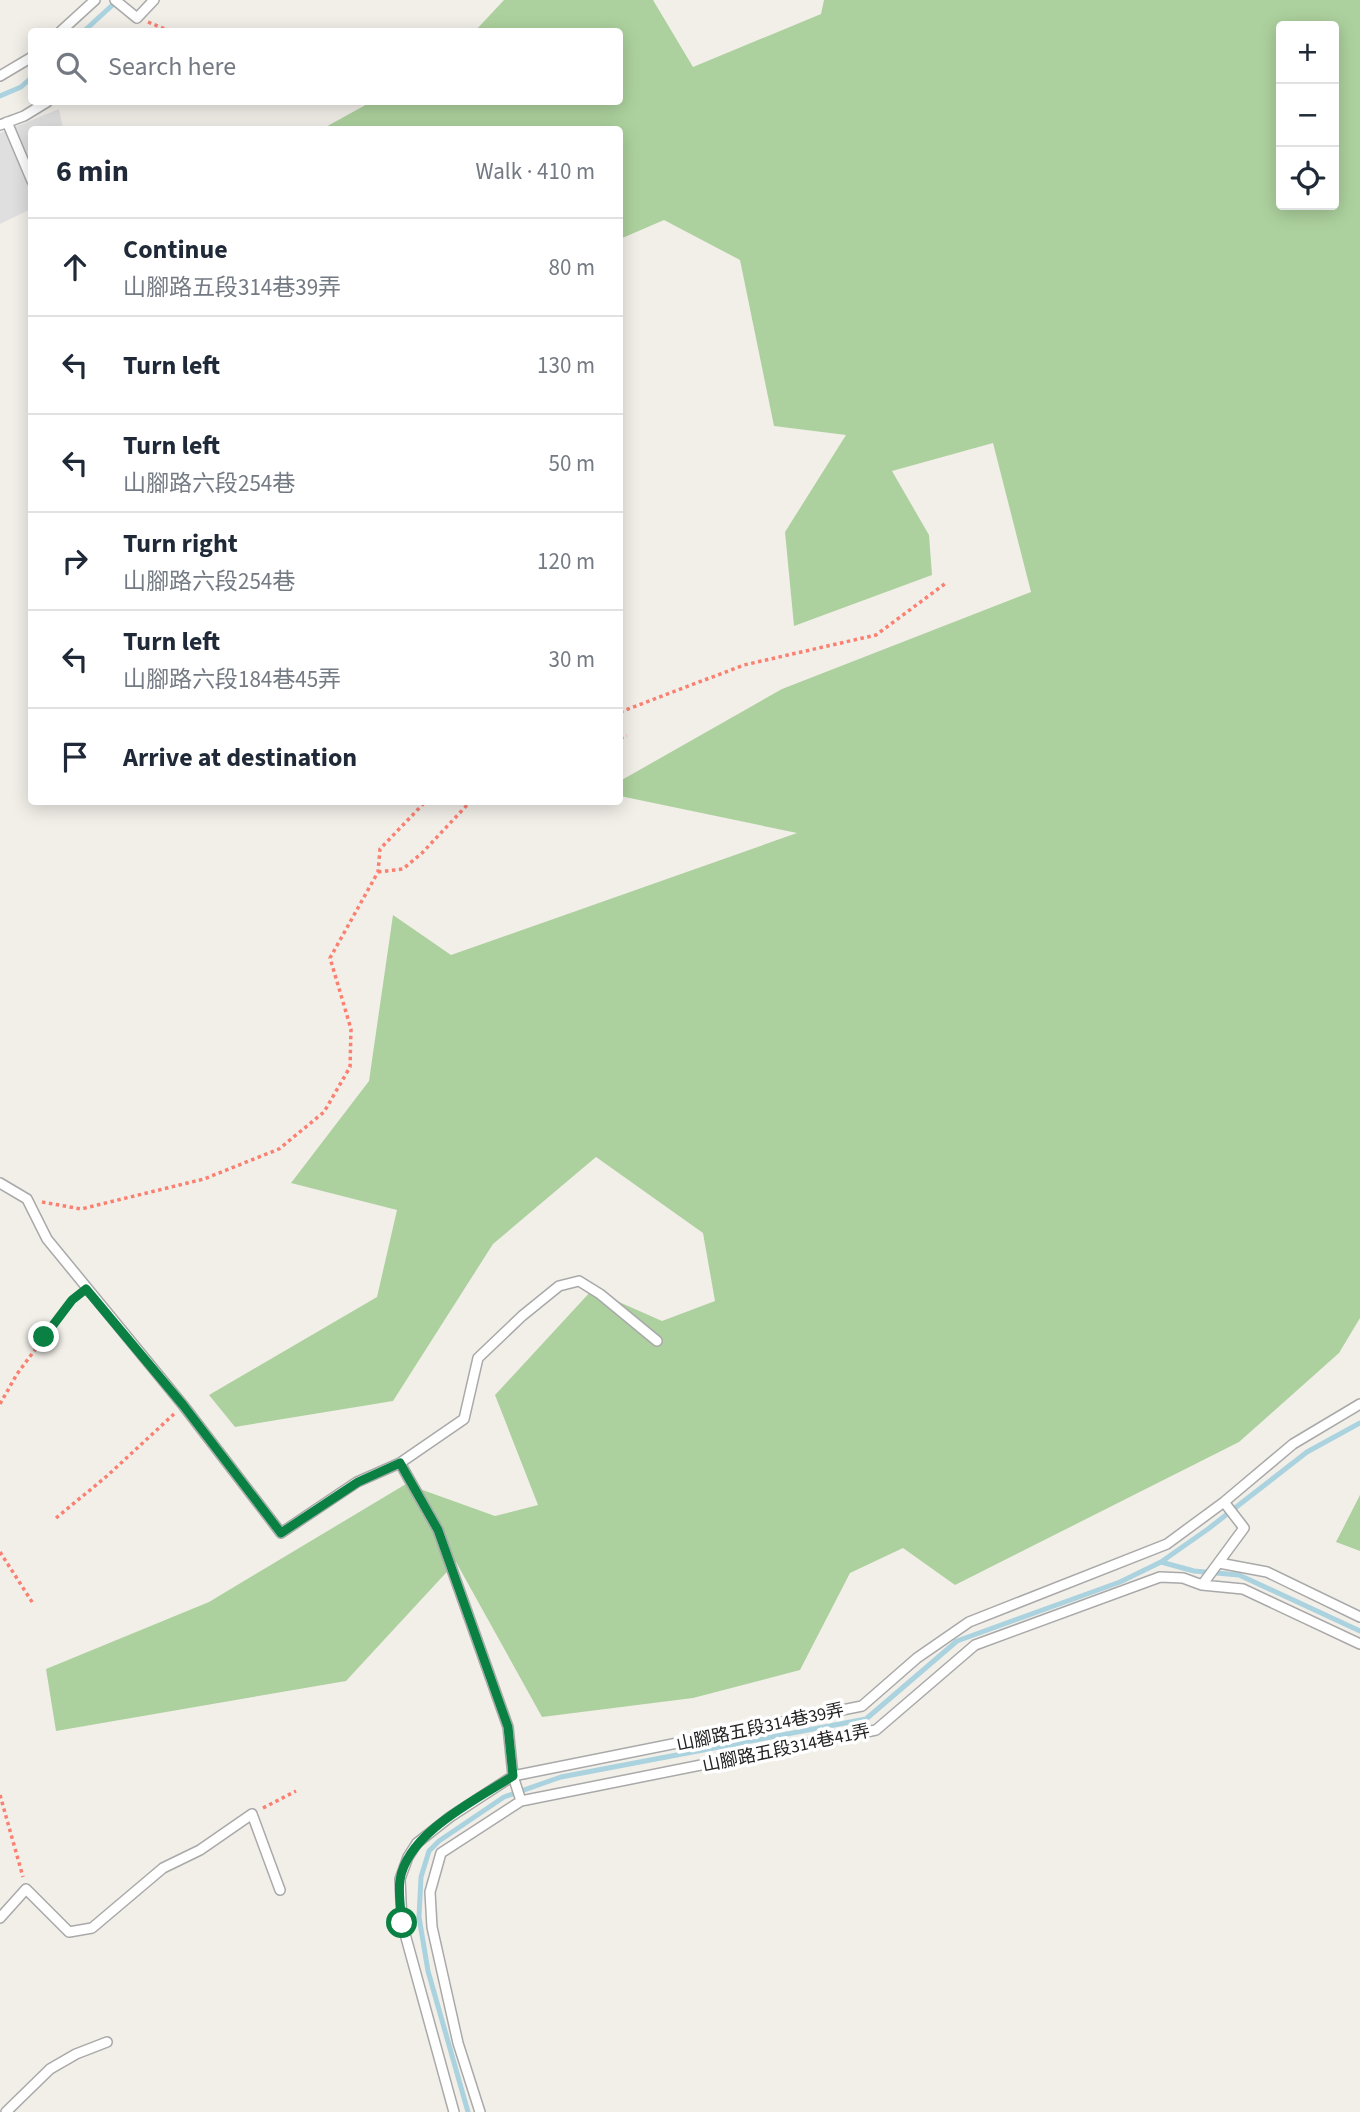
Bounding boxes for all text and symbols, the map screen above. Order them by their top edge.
map controls [1276,21,1339,210]
button: + [1276,21,1339,84]
search box [28,28,623,105]
icon: search [52,48,90,86]
text: Search here [108,48,236,85]
button: − [1276,84,1339,147]
button: locate [1276,147,1339,210]
text: 6 min [56,150,129,193]
text: Walk · 410 m [476,155,595,188]
text: Continue [123,231,228,268]
icon: ahead [56,248,94,286]
text: 80 m [548,251,595,284]
text: 山腳路五段314巷39弄 [123,271,341,304]
icon: left [56,346,94,384]
text: Turn left [123,347,220,384]
text: 130 m [537,349,595,382]
text: Turn left [123,427,220,464]
icon: left [56,444,94,482]
text: 50 m [548,447,595,480]
text: 山腳路六段254巷 [123,467,295,500]
text: Turn right [123,525,238,562]
icon: right [56,542,94,580]
text: 120 m [537,545,595,578]
text: 山腳路六段254巷 [123,565,295,598]
text: Turn left [123,623,220,660]
icon: left [56,640,94,678]
text: 30 m [548,643,595,676]
text: 山腳路六段184巷45弄 [123,663,341,696]
icon: arrive [56,738,94,776]
text: Arrive at destination [123,739,357,776]
route end [28,1321,59,1352]
street label: 山腳路五段314巷39弄 [674,1698,846,1757]
street label: 山腳路五段314巷41弄 [700,1719,872,1778]
route start [386,1907,417,1938]

